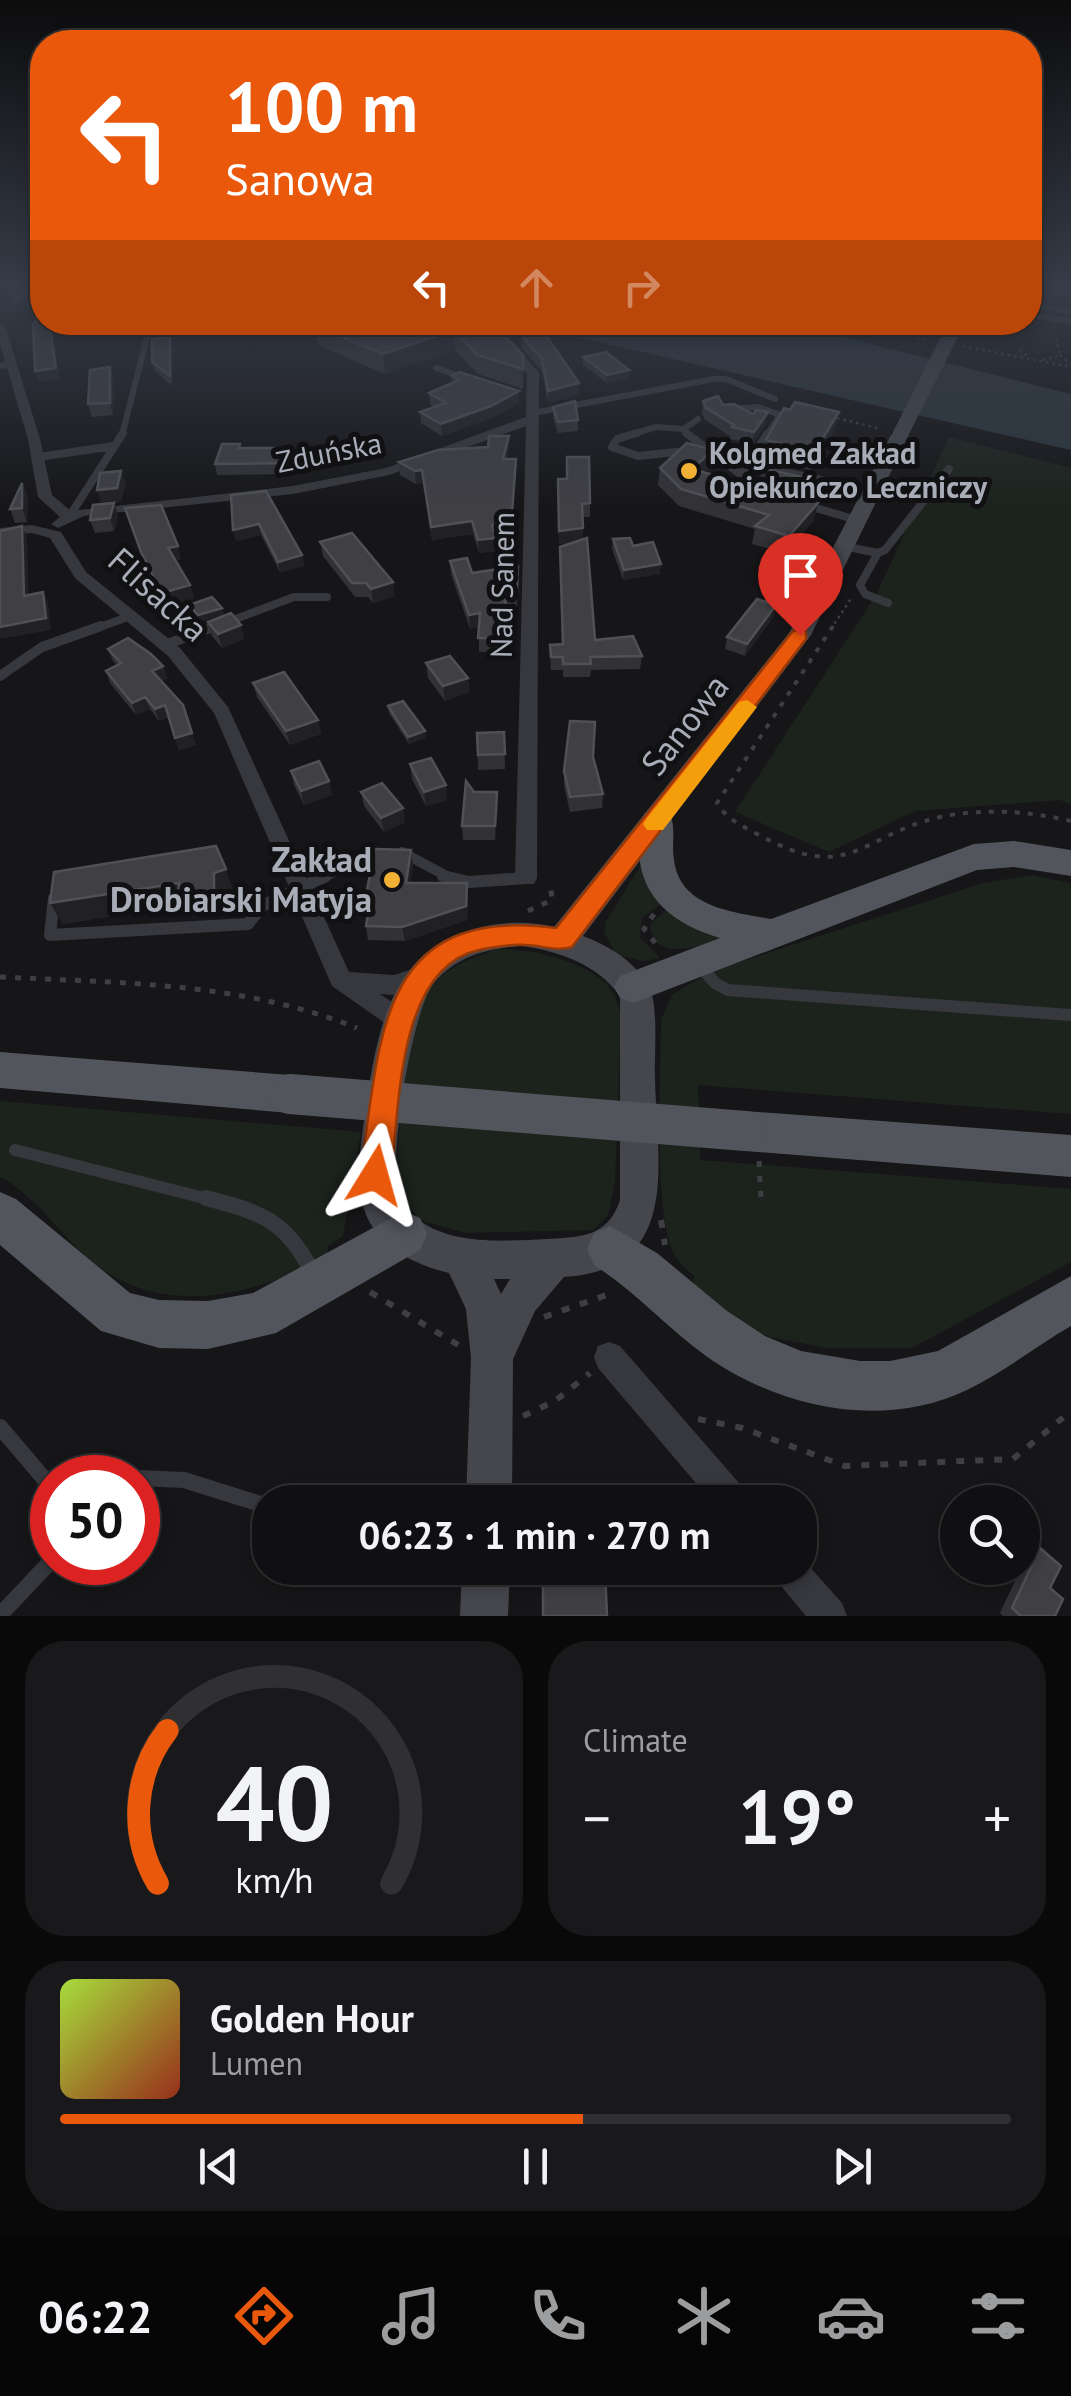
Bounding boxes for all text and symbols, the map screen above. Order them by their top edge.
text: 100 m [225,61,418,151]
icon: left [60,70,190,200]
text: Sanowa [225,149,375,207]
icon: left [404,260,459,315]
icon: ahead [509,260,564,315]
icon: right [614,260,669,315]
street label: Zduńska [272,422,385,481]
place label: Kolgmed Zakład Opiekuńczo Leczniczy [709,433,988,506]
marker: Kolgmed Zakład Opiekuńczo Leczniczy [678,460,700,482]
street label: Nad Sanem [481,512,522,658]
pin [758,533,843,636]
street label: Flisacka [99,537,219,651]
icon: arrive [773,548,828,603]
street label: Sanowa [630,664,738,784]
place label: Zakład Drobiarski Matyja [110,836,372,922]
marker: Zakład Drobiarski Matyja [381,869,403,891]
position arrow [323,1123,427,1227]
speed limit sign: 50 [30,1455,160,1585]
map controls [940,1485,1040,1585]
button: search [940,1485,1040,1585]
text: 06:23 · 1 min · 270 m [359,1510,710,1559]
text: Climate [583,1719,688,1761]
text: 40 [215,1735,333,1870]
text: 19° [738,1768,856,1865]
text: − [583,1782,611,1853]
text: + [983,1782,1011,1853]
text: km/h [235,1857,313,1903]
text: Golden Hour [210,1993,414,2042]
text: Lumen [210,2042,303,2084]
icon: previous [191,2139,246,2194]
icon: pause [508,2139,563,2194]
icon: next [825,2139,880,2194]
icon: directions [229,2281,299,2351]
icon: music [376,2281,446,2351]
icon: phone [523,2281,593,2351]
icon: climate [669,2281,739,2351]
icon: car [816,2281,886,2351]
icon: filters [963,2281,1033,2351]
text: 06:22 [38,2287,153,2345]

